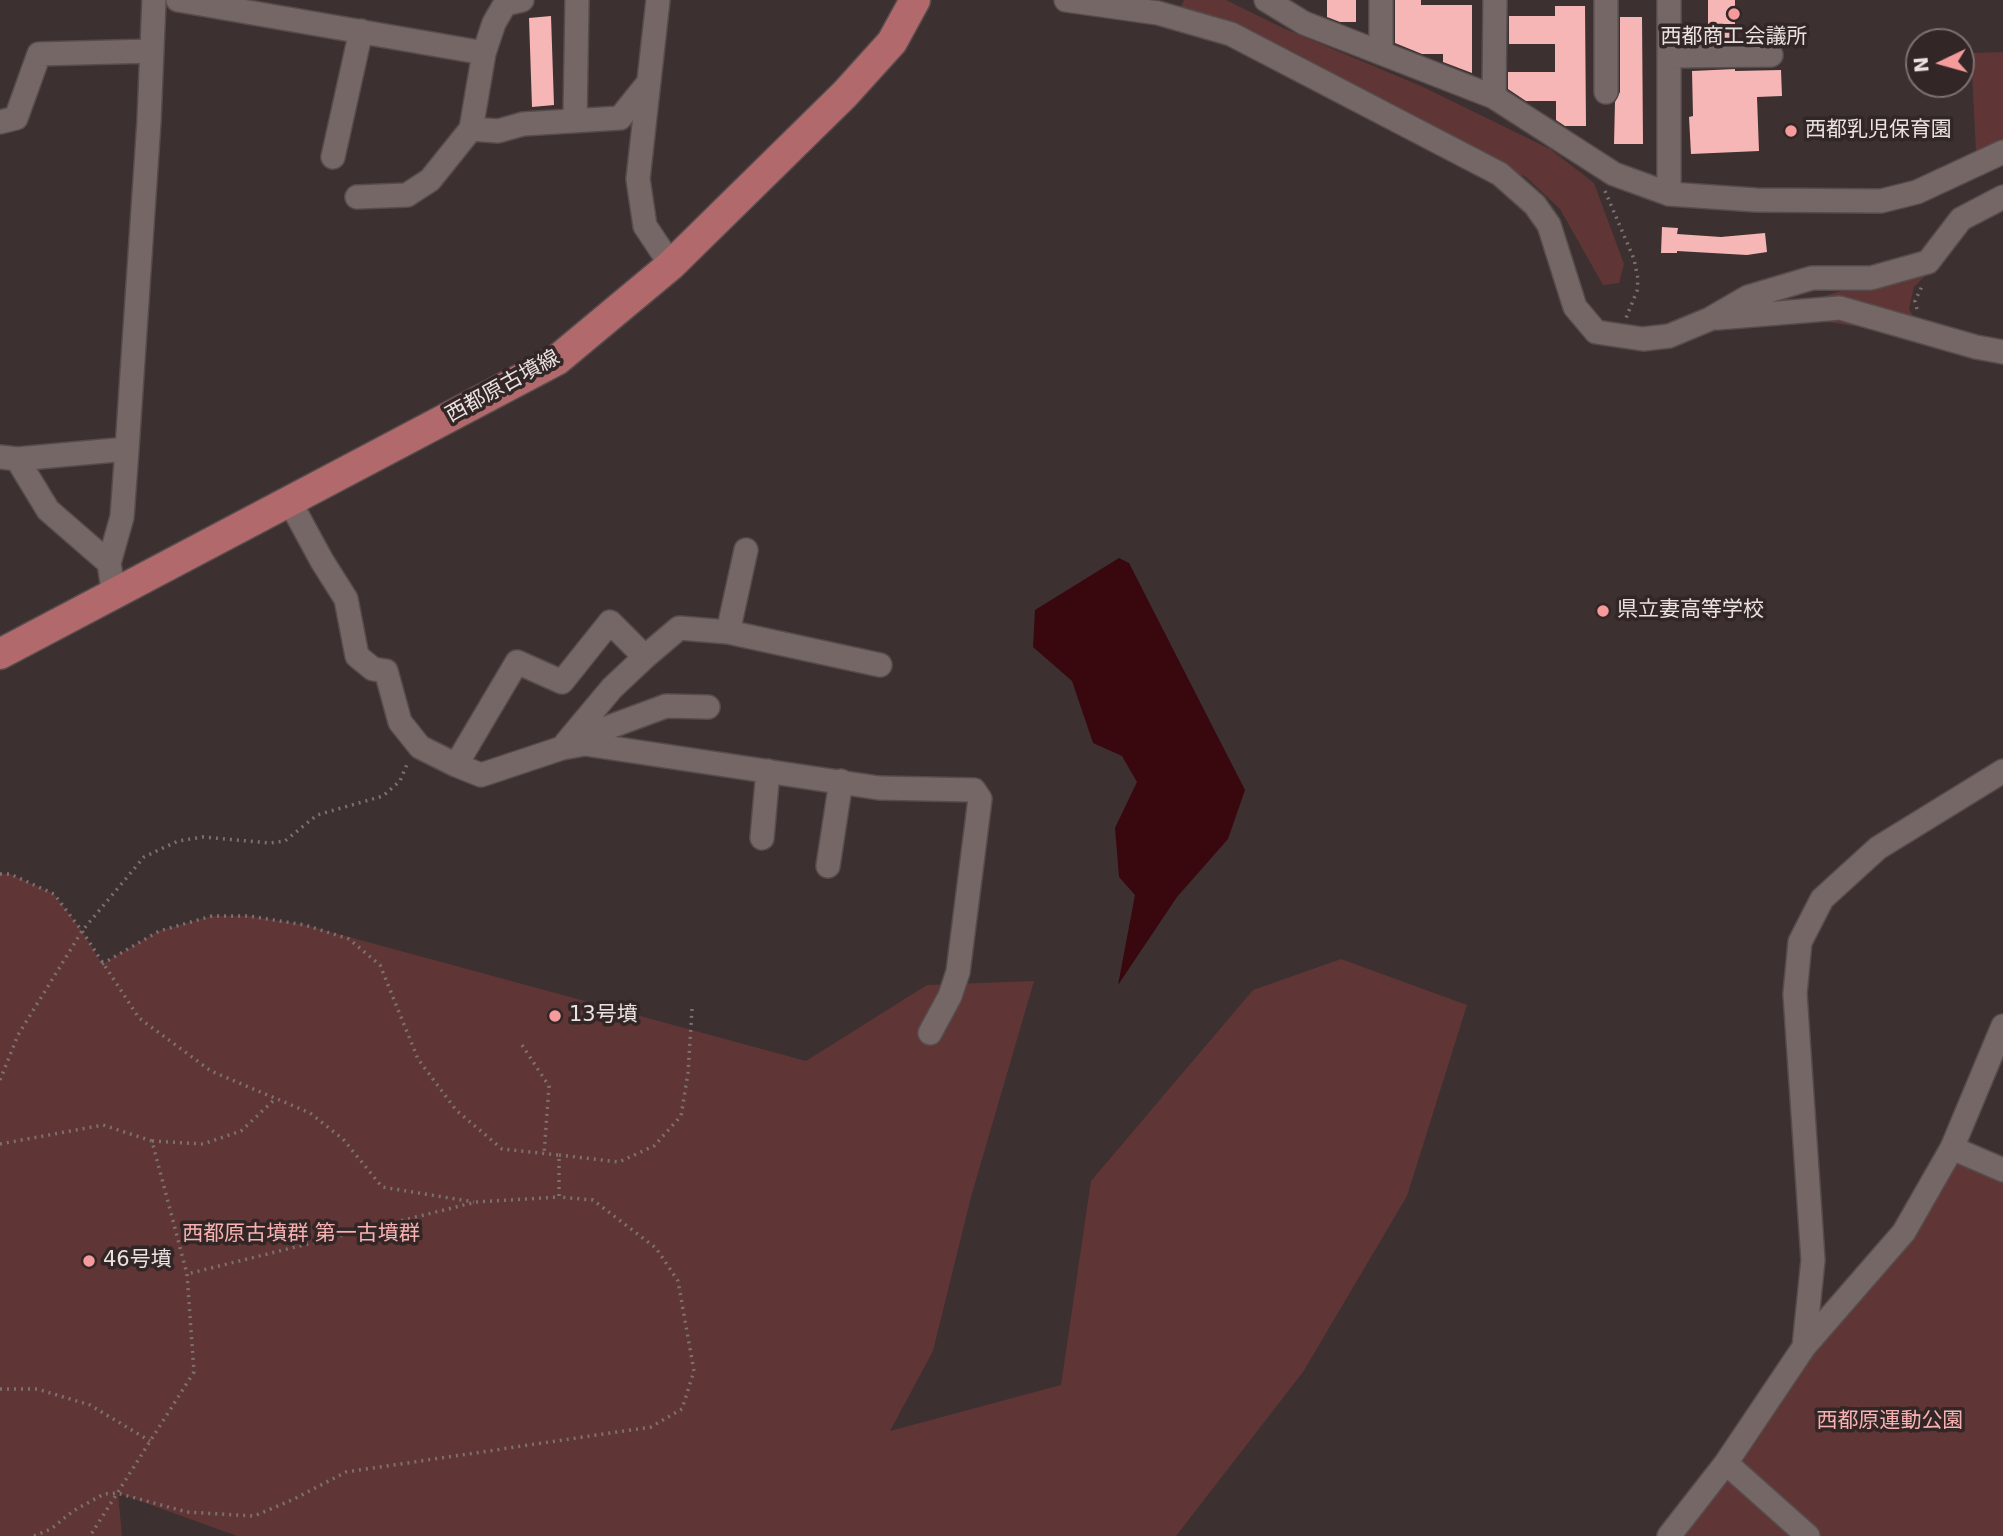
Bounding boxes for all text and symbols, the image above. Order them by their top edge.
marker: 西都商工会議所 [1726,6,1742,22]
place label: 西都商工会議所 [1661,25,1807,51]
north arrow [1905,28,1975,98]
text: N [1909,56,1933,74]
place label: 西都乳児保育園 [1805,118,1952,144]
marker: 西都乳児保育園 [1783,123,1799,139]
street label: 西都原古墳線 [442,345,564,429]
place label: 県立妻高等学校 [1617,598,1764,624]
marker: 県立妻高等学校 [1595,603,1611,619]
place label: 13号墳 [569,1003,638,1029]
marker: 13号墳 [547,1008,563,1024]
park label: 西都原古墳群 第一古墳群 [182,1222,420,1248]
place label: 46号墳 [103,1248,172,1274]
marker: 46号墳 [81,1253,97,1269]
park label: 西都原運動公園 [1817,1409,1963,1435]

